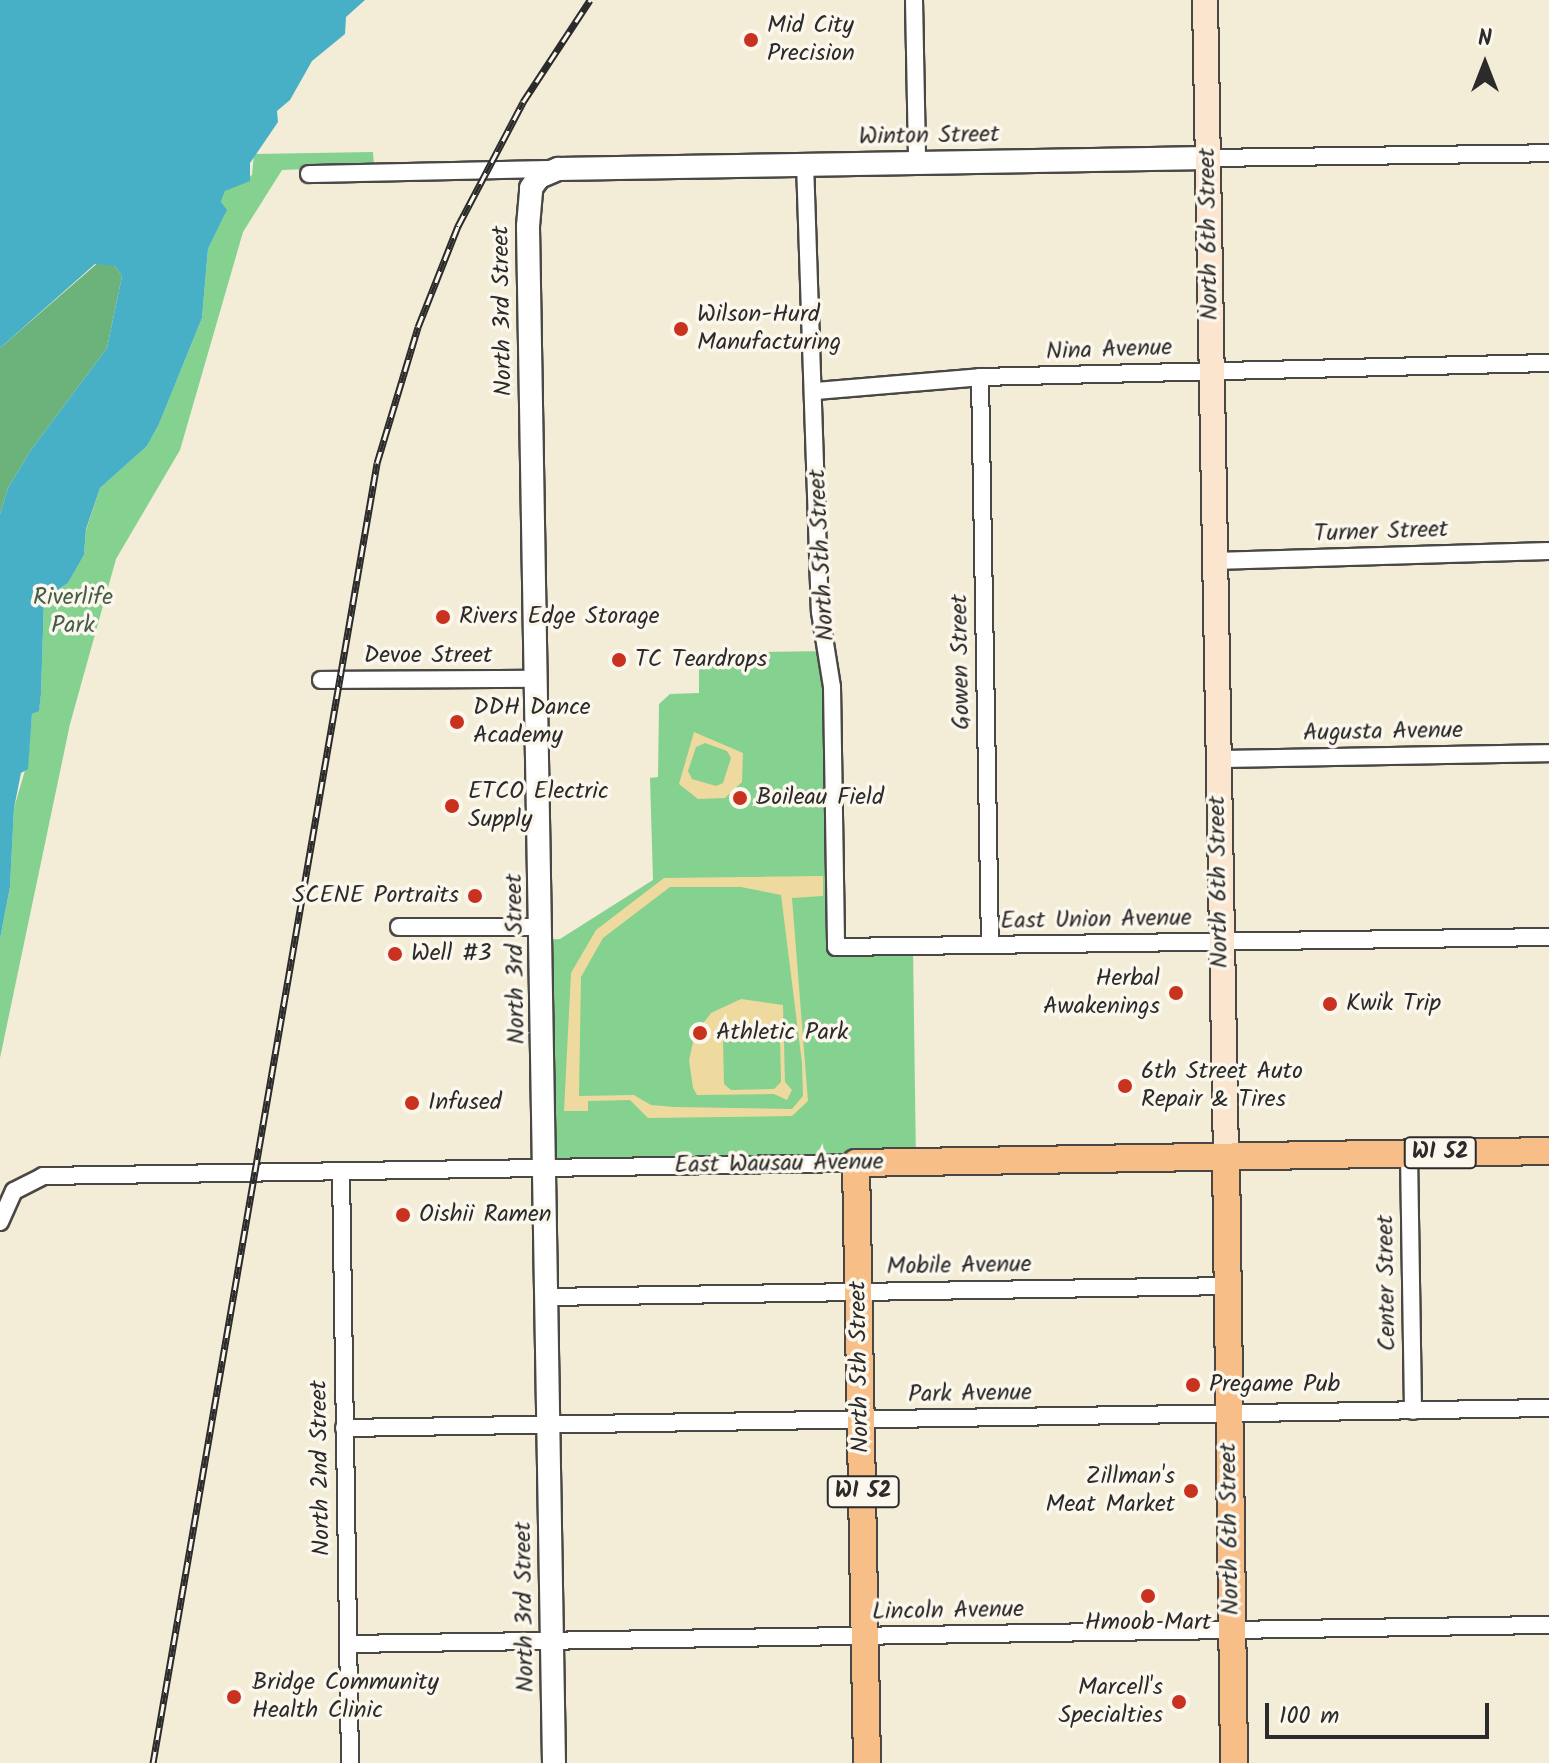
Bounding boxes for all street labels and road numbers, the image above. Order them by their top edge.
street label: Winton Street [858,120,1000,152]
street label: North 6th Street [1193,147,1225,321]
street label: North 3rd Street [487,225,519,397]
street label: Nina Avenue [1045,333,1173,367]
street label: North 5th Street [803,468,841,642]
street label: Turner Street [1313,515,1449,549]
street label: Gowen Street [945,594,977,730]
street label: Devoe Street [364,642,492,670]
street label: Augusta Avenue [1303,716,1463,748]
street label: North 6th Street [1203,795,1235,969]
street label: North 3rd Street [500,873,532,1045]
street label: East Union Avenue [1000,904,1192,936]
road number: WI 52 [1402,1135,1478,1171]
street label: East Wausau Avenue [674,1148,884,1180]
street label: Center Street [1371,1215,1403,1351]
street label: Mobile Avenue [886,1250,1032,1282]
street label: North 5th Street [844,1281,876,1453]
street label: Park Avenue [908,1379,1032,1409]
street label: North 2nd Street [305,1380,337,1556]
street label: North 6th Street [1214,1442,1246,1616]
road number: WI 52 [825,1474,901,1510]
street label: North 3rd Street [509,1521,541,1693]
street label: Lincoln Avenue [872,1595,1024,1627]

